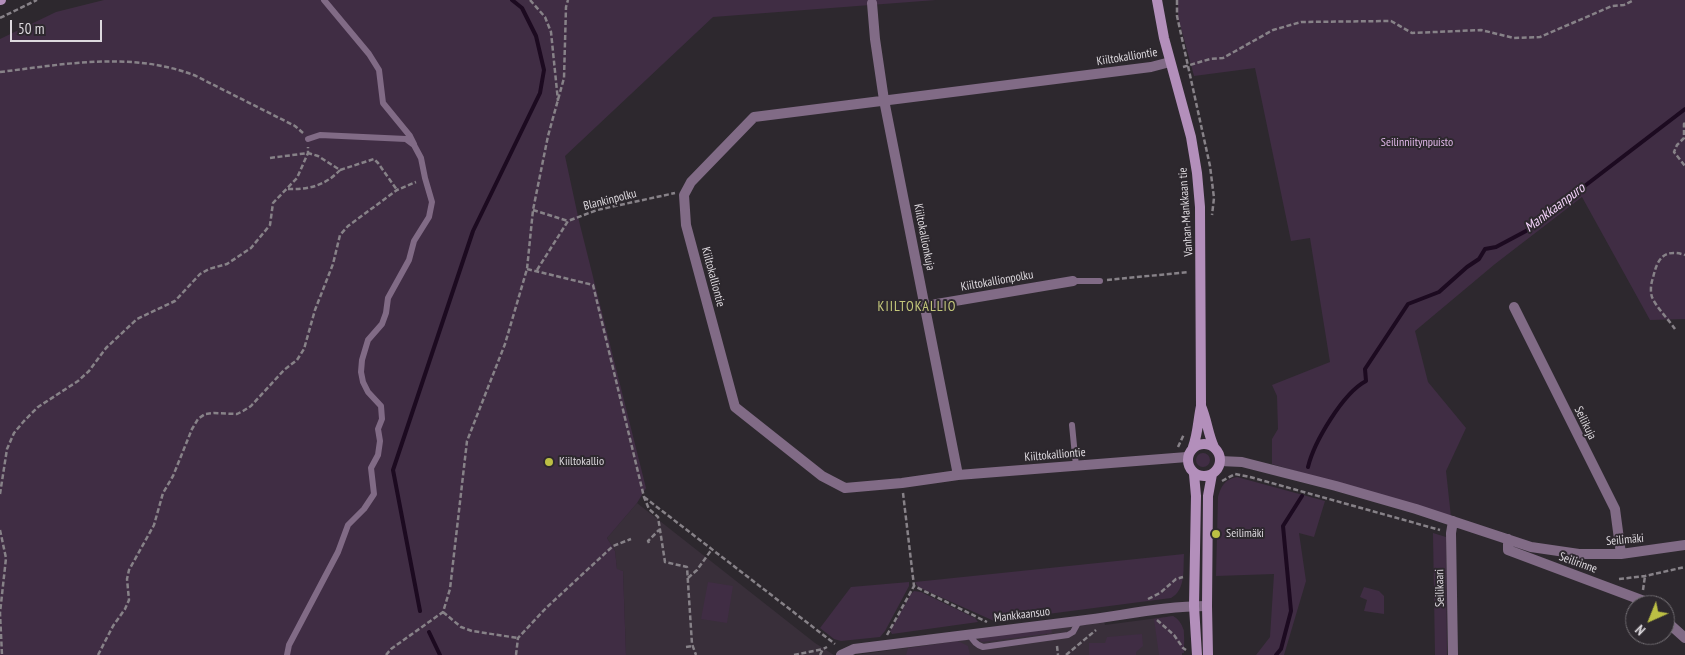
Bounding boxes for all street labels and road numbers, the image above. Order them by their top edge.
street label: Kiiltokalliontie [1096,45,1158,69]
street label: Vanhan-Mankkaan tie [1176,167,1196,257]
street label: Blankinpolku [582,186,638,214]
street label: Kiiltokallionkuja [910,202,938,272]
street label: Kiiltokalliontie [698,246,728,308]
street label: Kiiltokallionpolku [960,268,1034,294]
street label: Seilikuja [1571,404,1599,442]
street label: Kiiltokalliontie [1024,445,1086,465]
street label: Seilimäki [1605,531,1645,549]
street label: Seilirinne [1557,549,1599,577]
street label: Seilikaari [1432,569,1448,607]
street label: Mankkaansuo [993,604,1051,626]

